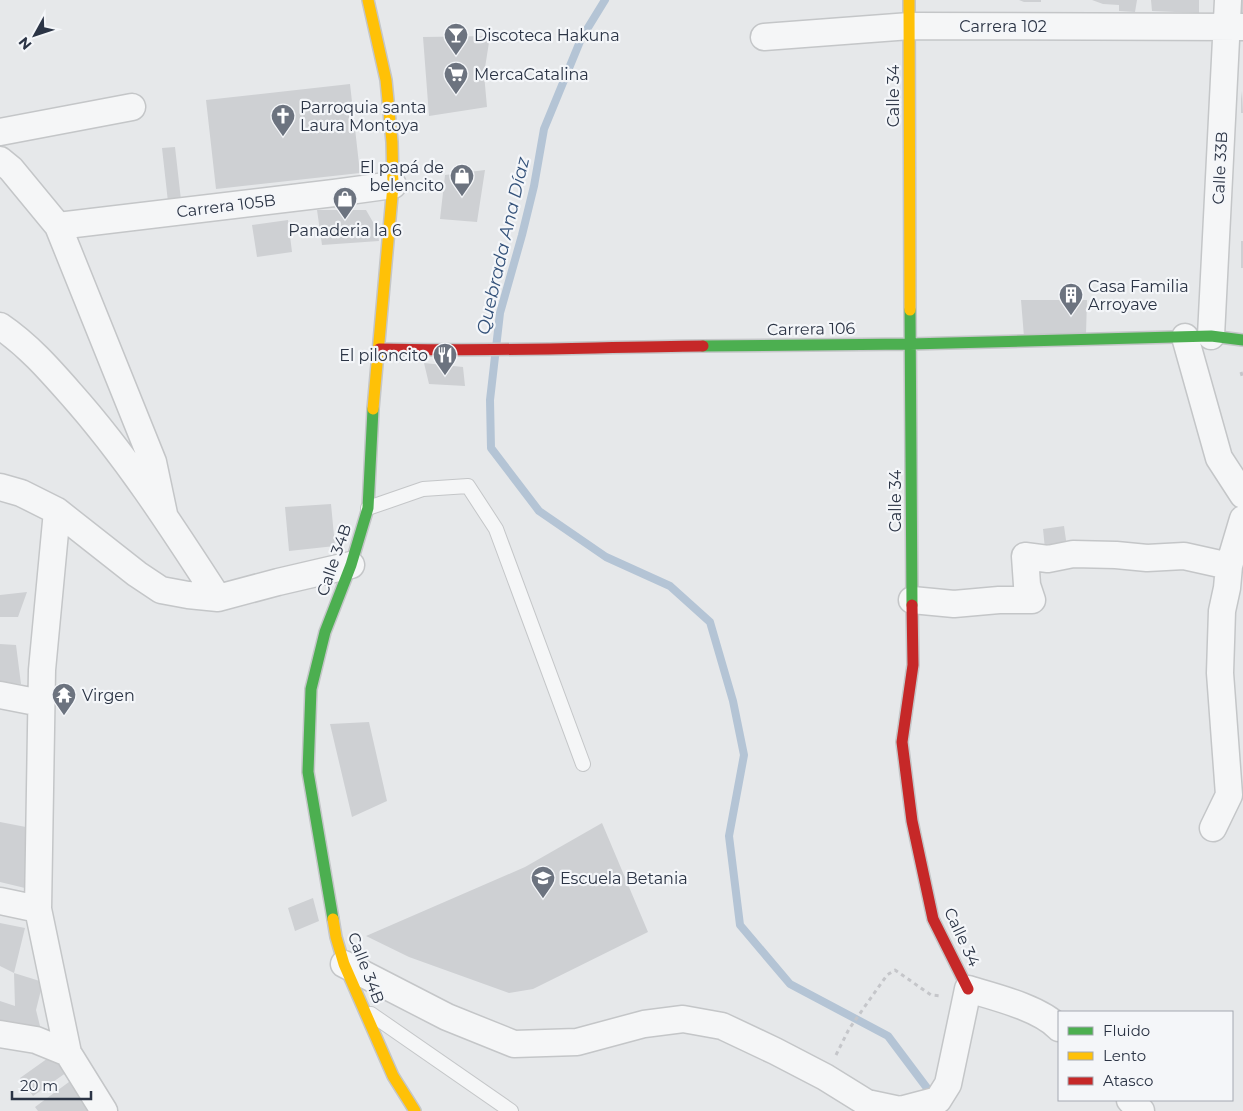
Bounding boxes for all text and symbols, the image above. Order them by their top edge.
north arrow [10,10,60,60]
street label: Carrera 102 [959,17,1047,36]
bar icon: Discoteca Hakuna [443,22,469,56]
place label: Discoteca Hakuna [474,26,620,45]
text: N [15,33,36,53]
supermarket icon: MercaCatalina [443,61,469,95]
street label: Calle 34 [884,64,903,127]
place label: MercaCatalina [474,65,589,84]
place label: Parroquia santa Laura Montoya [300,98,426,135]
church icon: Parroquia santa Laura Montoya [270,103,296,137]
street label: Calle 33B [1209,131,1231,205]
water label: Quebrada Ana Díaz [472,154,534,337]
place label: El papá de belencito [360,158,444,195]
shop icon: El papá de belencito [449,163,475,197]
shop icon: Panaderia la 6 [332,186,358,220]
street label: Carrera 105B [175,190,277,222]
place label: Panaderia la 6 [288,221,402,240]
place label: Casa Familia Arroyave [1088,277,1189,314]
building icon: Casa Familia Arroyave [1058,282,1084,316]
street label: Carrera 106 [767,319,856,339]
restaurant icon: El piloncito [432,342,458,376]
place label: El piloncito [339,346,428,365]
street label: Calle 34 [886,469,905,532]
street label: Calle 34B [313,522,355,598]
temple icon: Virgen [51,682,77,716]
place label: Virgen [82,686,135,705]
school or university icon: Escuela Betania [530,865,556,899]
place label: Escuela Betania [560,869,688,888]
street label: Calle 34 [940,905,984,970]
street label: Calle 34B [344,930,388,1006]
legend [1058,1011,1233,1101]
text: Fluido [1103,1021,1150,1040]
text: Lento [1103,1046,1146,1065]
scale bar [12,1068,91,1100]
text: Atasco [1103,1071,1153,1090]
text: 20 m [20,1076,58,1095]

